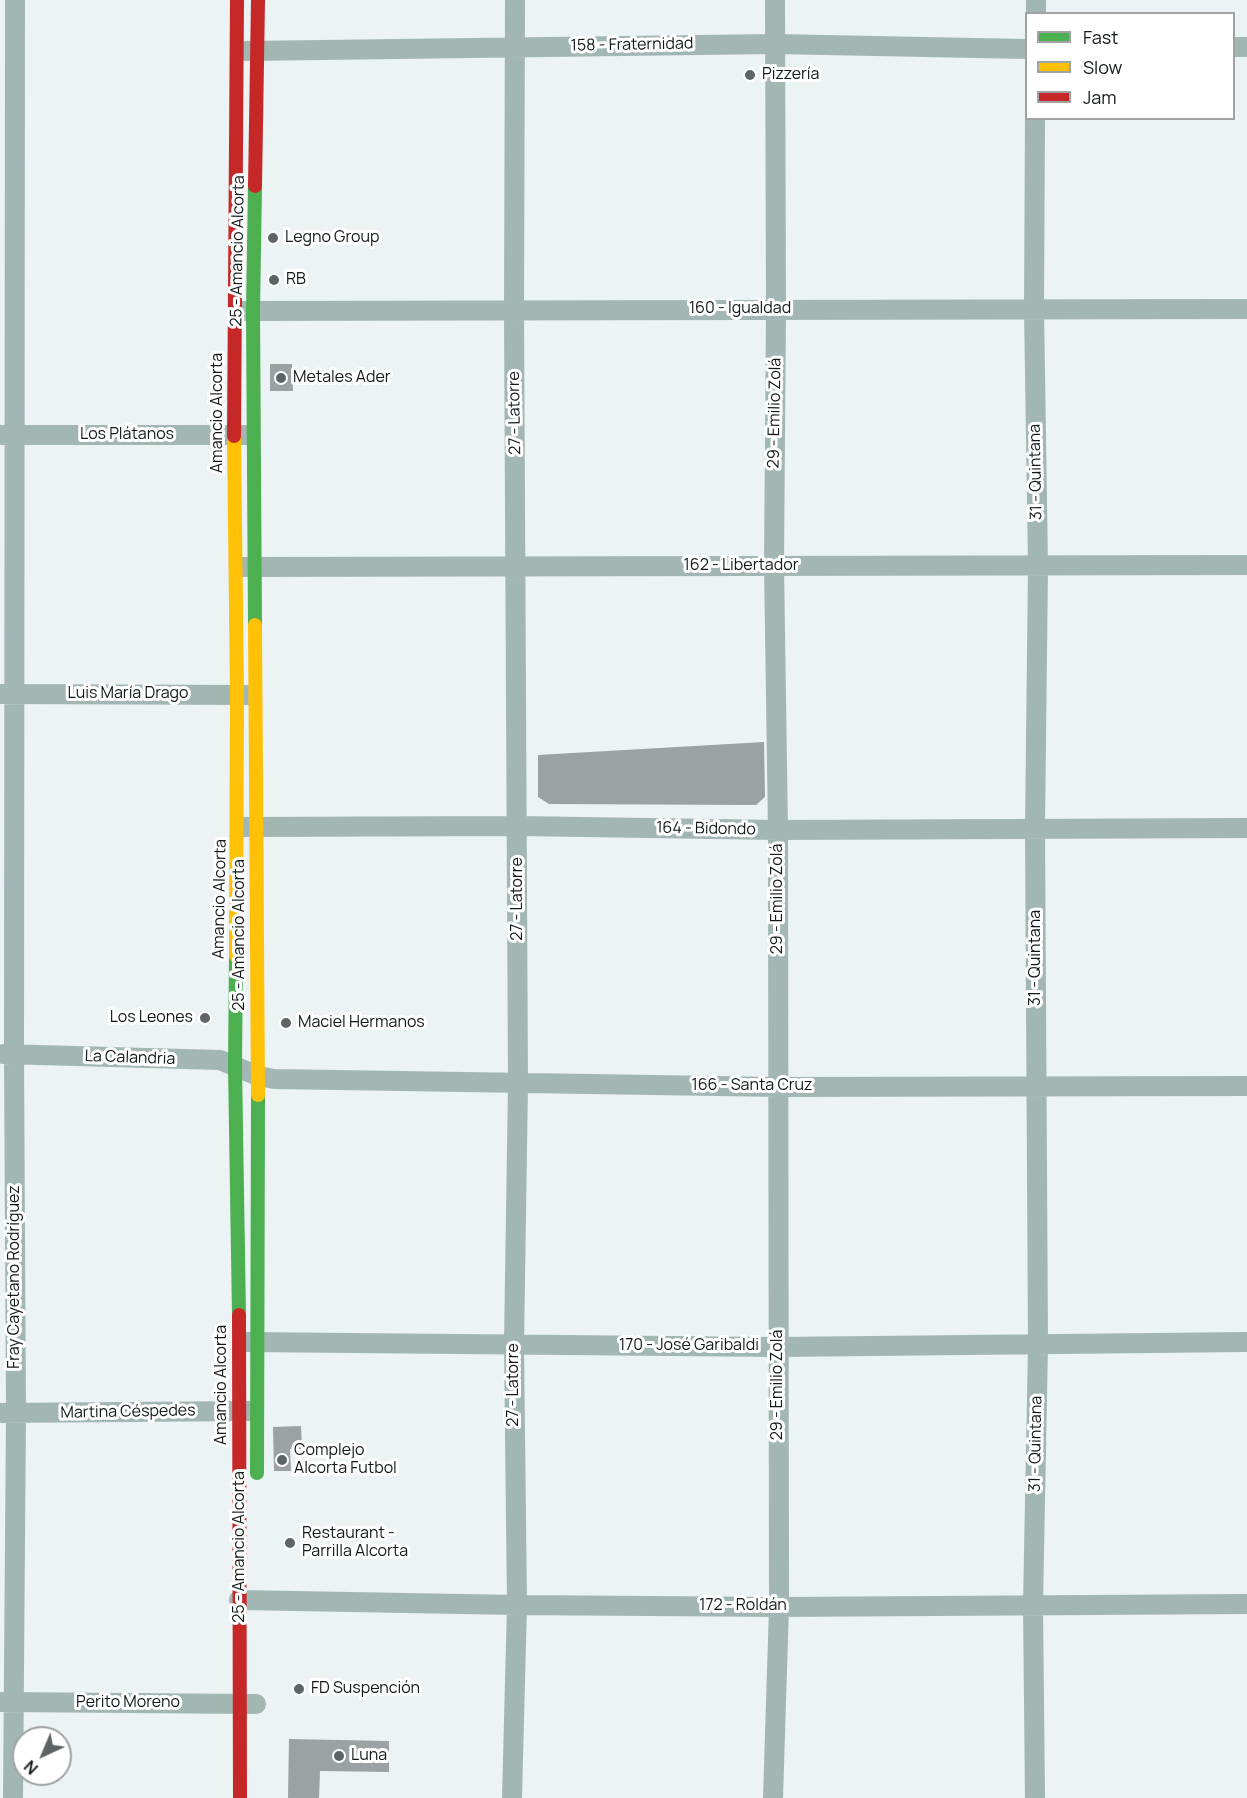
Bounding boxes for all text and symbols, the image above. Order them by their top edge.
legend [1025,12,1235,120]
text: Fast [1083,25,1118,49]
street label: 158 - Fraternidad [571,34,693,56]
text: Slow [1083,55,1122,79]
place label: Pizzería [762,65,819,85]
marker: Pizzería [743,68,757,82]
text: Jam [1083,85,1117,109]
street label: 25 - Amancio Alcorta [227,175,249,327]
place label: Legno Group [285,228,379,248]
marker: Legno Group [266,231,280,245]
place label: RB [286,270,306,290]
marker: RB [267,273,281,287]
street label: 160 - Igualdad [689,299,791,319]
street label: Amancio Alcorta [208,353,228,473]
street label: 29 - Emilio Zolá [764,358,786,468]
place label: Metales Ader [293,368,391,388]
marker: Metales Ader [274,371,288,385]
street label: 27 - Latorre [505,371,525,455]
street label: 31 - Quintana [1026,424,1046,520]
street label: Los Plátanos [80,425,174,445]
street label: 162 - Libertador [684,556,798,576]
street label: Luis María Drago [68,684,188,704]
street label: 164 - Bidondo [656,819,756,839]
street label: Amancio Alcorta [209,839,231,959]
street label: 29 - Emilio Zolá [768,844,788,954]
street label: 27 - Latorre [508,857,528,941]
street label: 25 - Amancio Alcorta [230,859,250,1011]
street label: 31 - Quintana [1026,910,1046,1006]
place label: Los Leones [110,1008,193,1028]
marker: Los Leones [198,1011,212,1025]
place label: Maciel Hermanos [298,1013,425,1033]
marker: Maciel Hermanos [279,1016,293,1030]
street label: La Calandria [84,1047,176,1069]
street label: 166 - Santa Cruz [691,1076,813,1096]
street label: Fray Cayetano Rodríguez [5,1185,25,1369]
street label: Amancio Alcorta [212,1325,232,1445]
street label: 29 - Emilio Zolá [768,1330,788,1440]
street label: 170 - José Garibaldi [619,1336,759,1356]
street label: 27 - Latorre [504,1343,524,1427]
street label: 31 - Quintana [1026,1396,1046,1492]
street label: Martina Céspedes [60,1401,196,1423]
place label: Complejo Alcorta Futbol [294,1441,397,1479]
marker: Complejo Alcorta Futbol [275,1453,289,1467]
street label: 25 - Amancio Alcorta [230,1471,250,1623]
place label: Restaurant - Parrilla Alcorta [302,1524,408,1562]
marker: Restaurant - Parrilla Alcorta [283,1536,297,1550]
street label: 172 - Roldán [699,1596,787,1616]
place label: FD Suspención [311,1679,420,1699]
marker: FD Suspención [292,1682,306,1696]
street label: Perito Moreno [76,1693,180,1713]
north arrow [12,1726,72,1786]
place label: Luna [351,1746,387,1766]
marker: Luna [332,1749,346,1763]
text: N [19,1756,43,1779]

